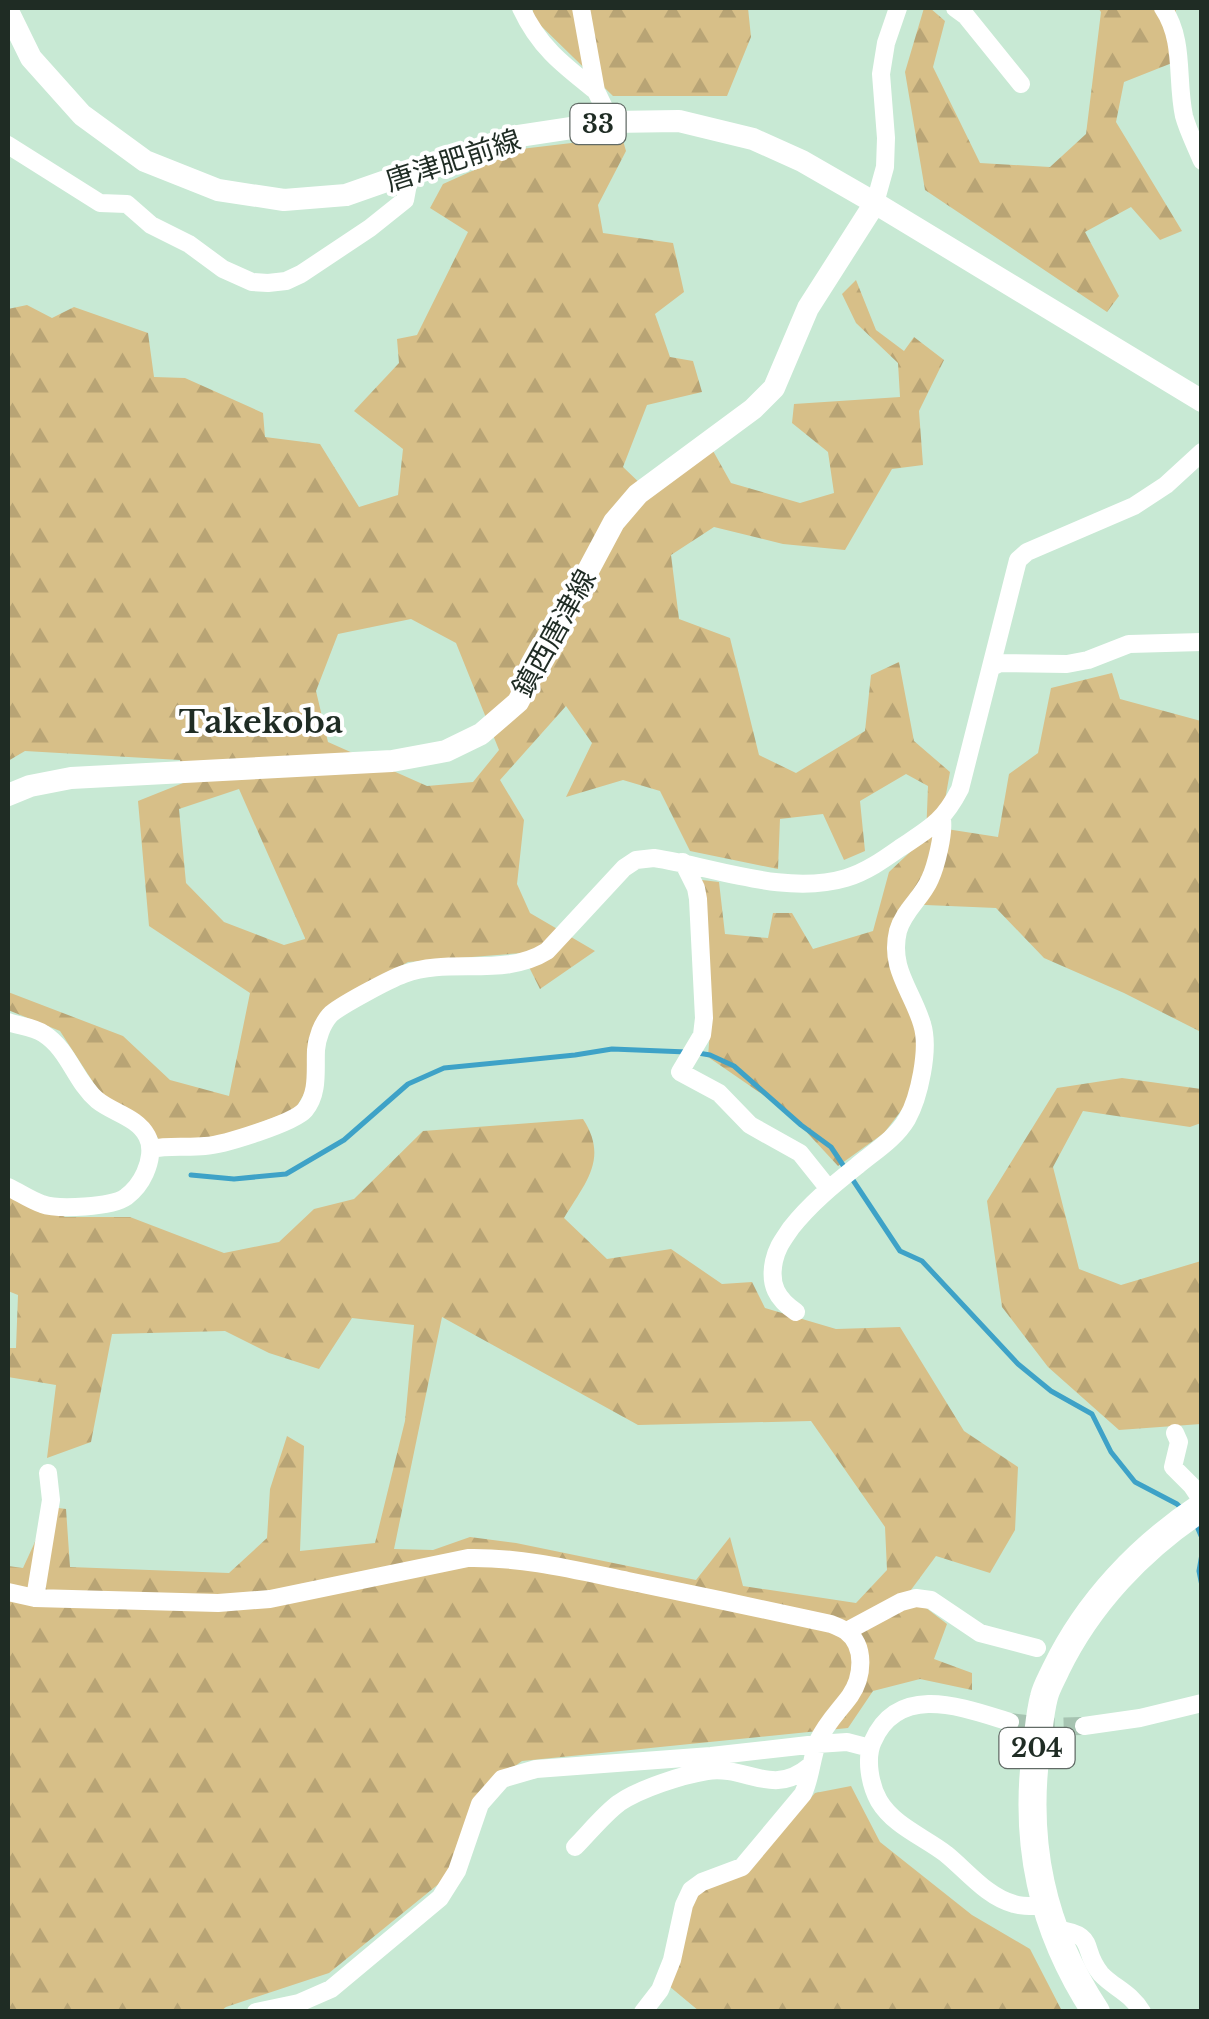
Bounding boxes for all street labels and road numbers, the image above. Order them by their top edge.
road number: 33 [570,104,626,144]
street label: 唐津肥前線 [381,122,525,199]
street label: 鎮西唐津線 [505,564,604,703]
road number: 204 [1000,1728,1074,1768]

